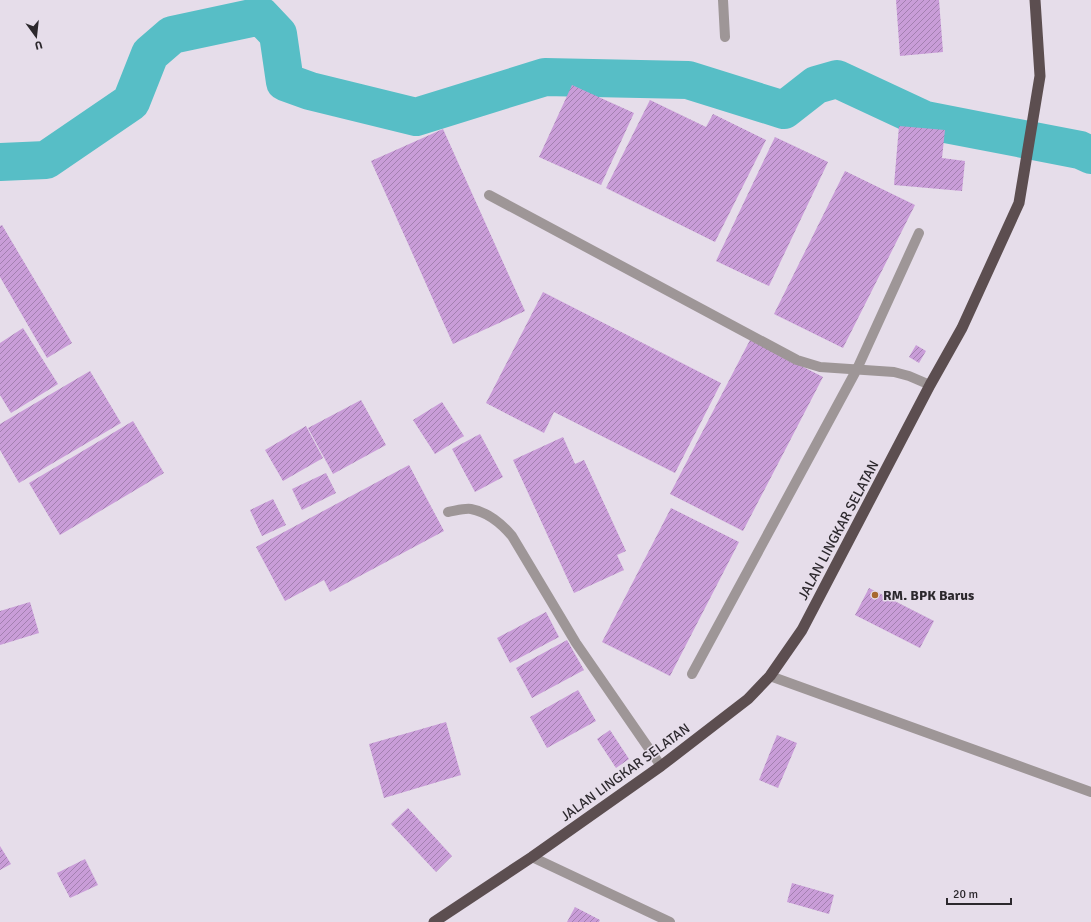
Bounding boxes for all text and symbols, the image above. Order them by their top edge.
north arrow [16,16,56,56]
text: U [33,38,44,52]
street label: JALAN LINGKAR SELATAN [794,457,883,603]
place label: RM. BPK Barus [883,587,974,604]
marker: RM. BPK Barus [870,590,880,600]
street label: JALAN LINGKAR SELATAN [557,720,693,825]
scale bar [947,880,1011,906]
text: 20 m [953,887,978,902]

